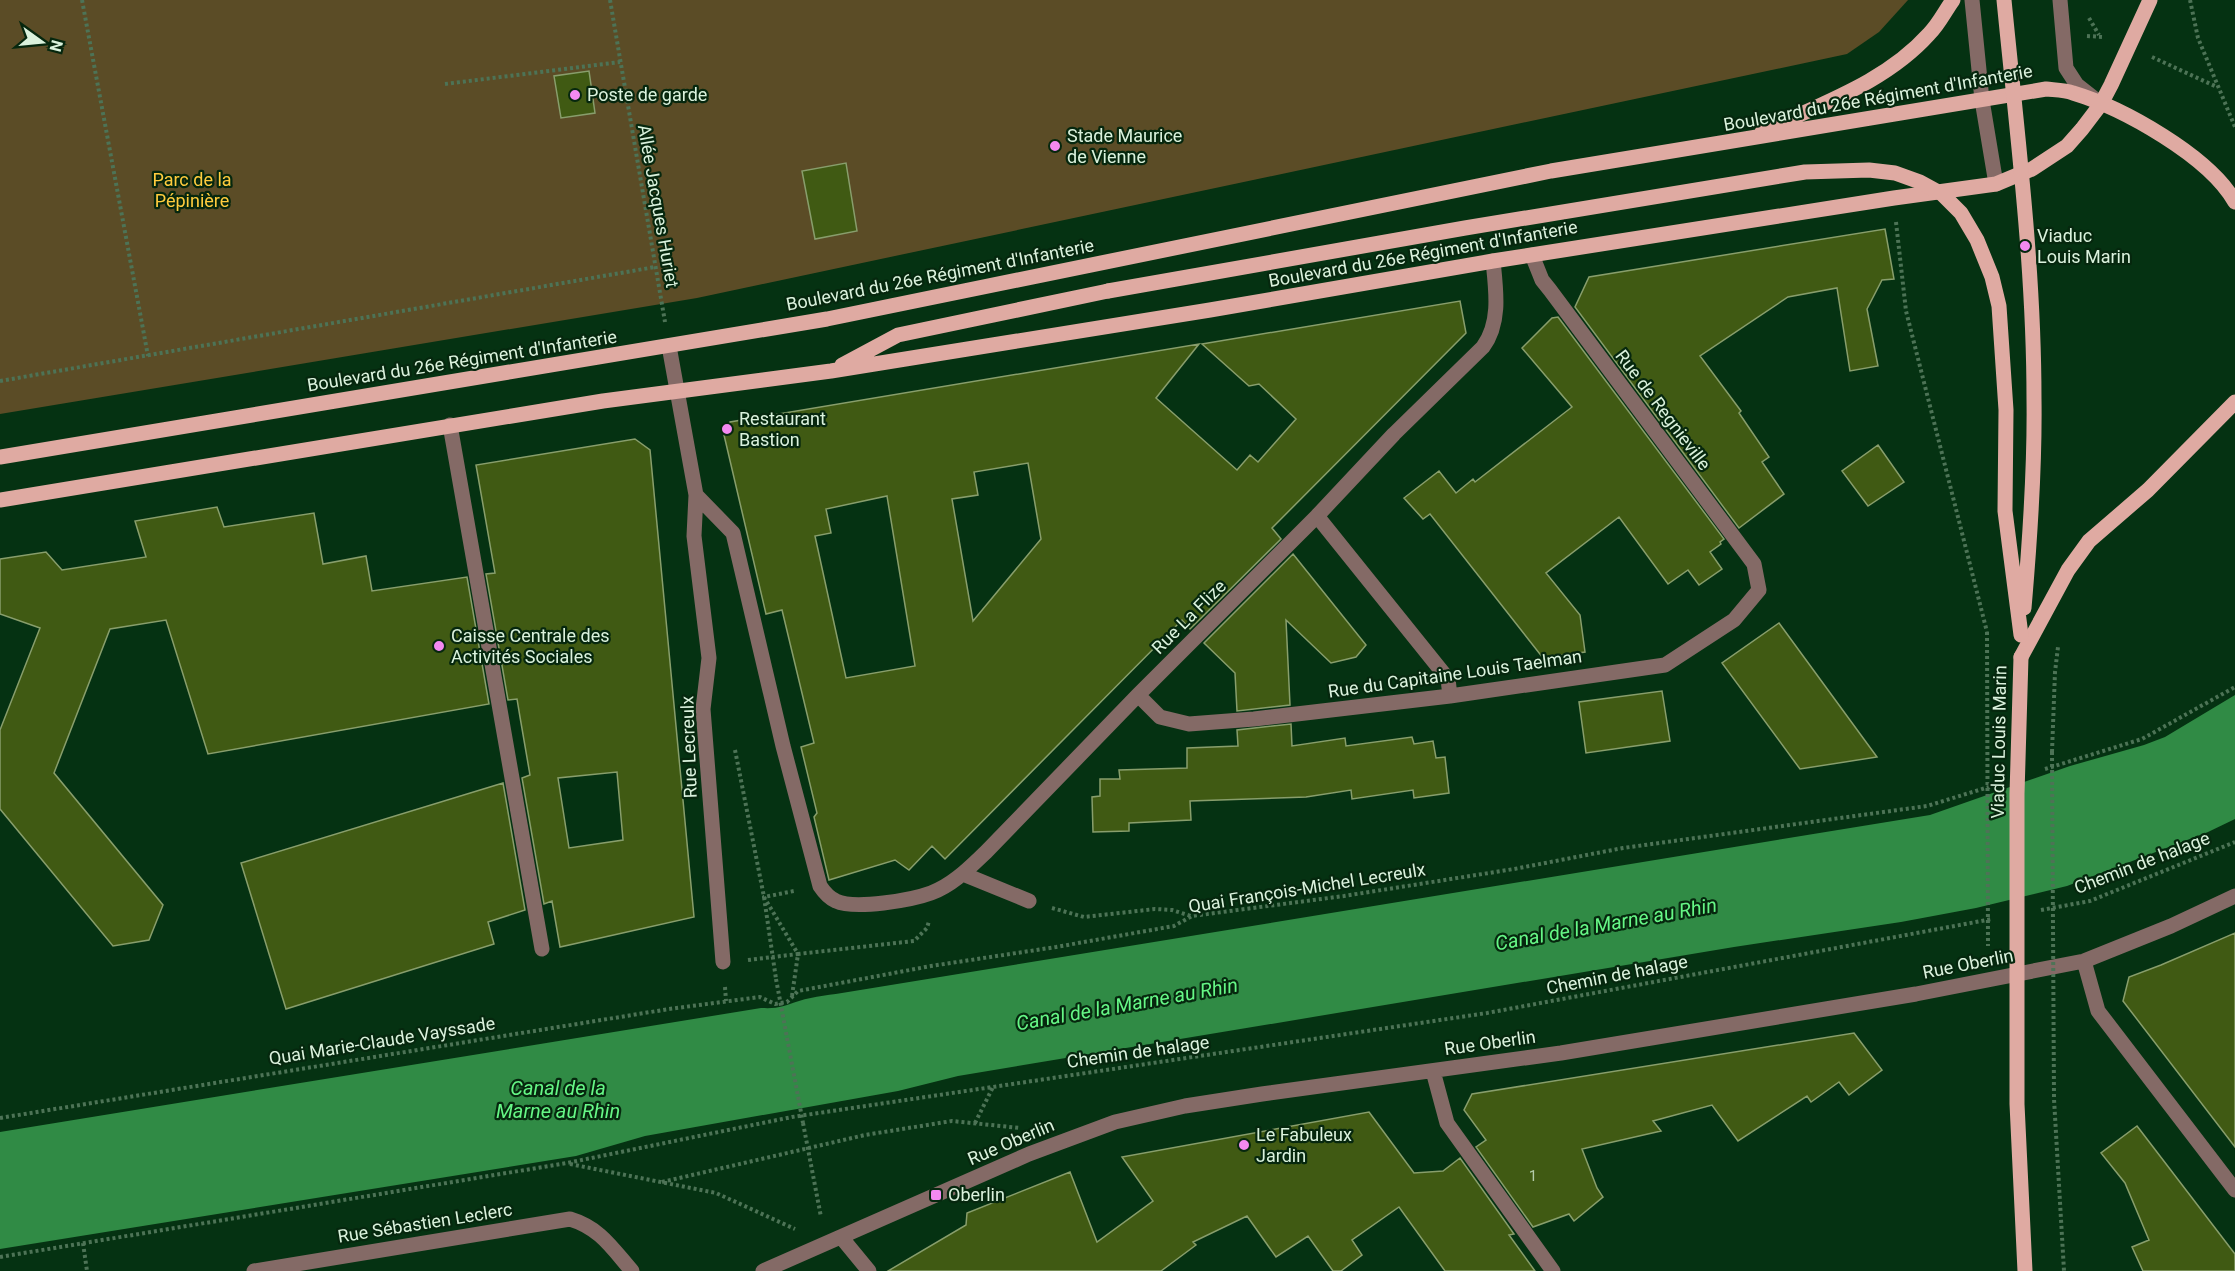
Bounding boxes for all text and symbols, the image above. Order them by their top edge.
north arrow [12,12,72,72]
text: N [45,38,67,54]
street label: Boulevard du 26e Régiment d'Infanterie [1722,60,2034,135]
place label: Poste de garde [587,84,707,105]
marker: Poste de garde [568,88,582,102]
street label: Allée Jacques Huriet [634,123,683,289]
place label: Stade Maurice de Vienne [1067,125,1182,167]
marker: Stade Maurice de Vienne [1048,139,1062,153]
park label: Parc de la Pépinière [152,169,232,211]
street label: Boulevard du 26e Régiment d'Infanterie [1267,216,1579,291]
place label: Viaduc Louis Marin [2037,225,2131,267]
street label: Boulevard du 26e Régiment d'Infanterie [784,234,1096,315]
marker: Viaduc Louis Marin [2018,239,2032,253]
street label: Boulevard du 26e Régiment d'Infanterie [306,326,618,395]
street label: Rue de Regnieville [1611,345,1715,474]
place label: Restaurant Bastion [739,408,826,450]
marker: Restaurant Bastion [720,422,734,436]
street label: Rue La Flize [1147,575,1230,658]
place label: Caisse Centrale des Activités Sociales [451,625,609,667]
marker: Caisse Centrale des Activités Sociales [432,639,446,653]
street label: Rue du Capitaine Louis Taelman [1327,645,1583,702]
street label: Viaduc Louis Marin [1987,665,2010,819]
street label: Rue Lecreulx [676,695,701,799]
street label: Chemin de halage [2071,827,2213,898]
street label: Quai François-Michel Lecreulx [1187,858,1427,917]
water label: Canal de la Marne au Rhin [1493,893,1719,955]
street label: Rue Oberlin [1921,944,2015,983]
street label: Chemin de halage [1545,951,1689,999]
water label: Canal de la Marne au Rhin [1014,973,1240,1035]
street label: Quai Marie-Claude Vayssade [267,1012,497,1069]
street label: Rue Oberlin [1443,1026,1537,1059]
street label: Chemin de halage [1065,1031,1210,1072]
water label: Canal de la Marne au Rhin [496,1076,620,1123]
street label: Rue Oberlin [964,1114,1057,1169]
place label: Le Fabuleux Jardin [1256,1124,1352,1166]
marker: Le Fabuleux Jardin [1237,1138,1251,1152]
house number: 1 [1529,1167,1537,1185]
place label: Oberlin [948,1184,1005,1205]
marker: Oberlin [929,1188,943,1202]
street label: Rue Sébastien Leclerc [336,1198,514,1247]

